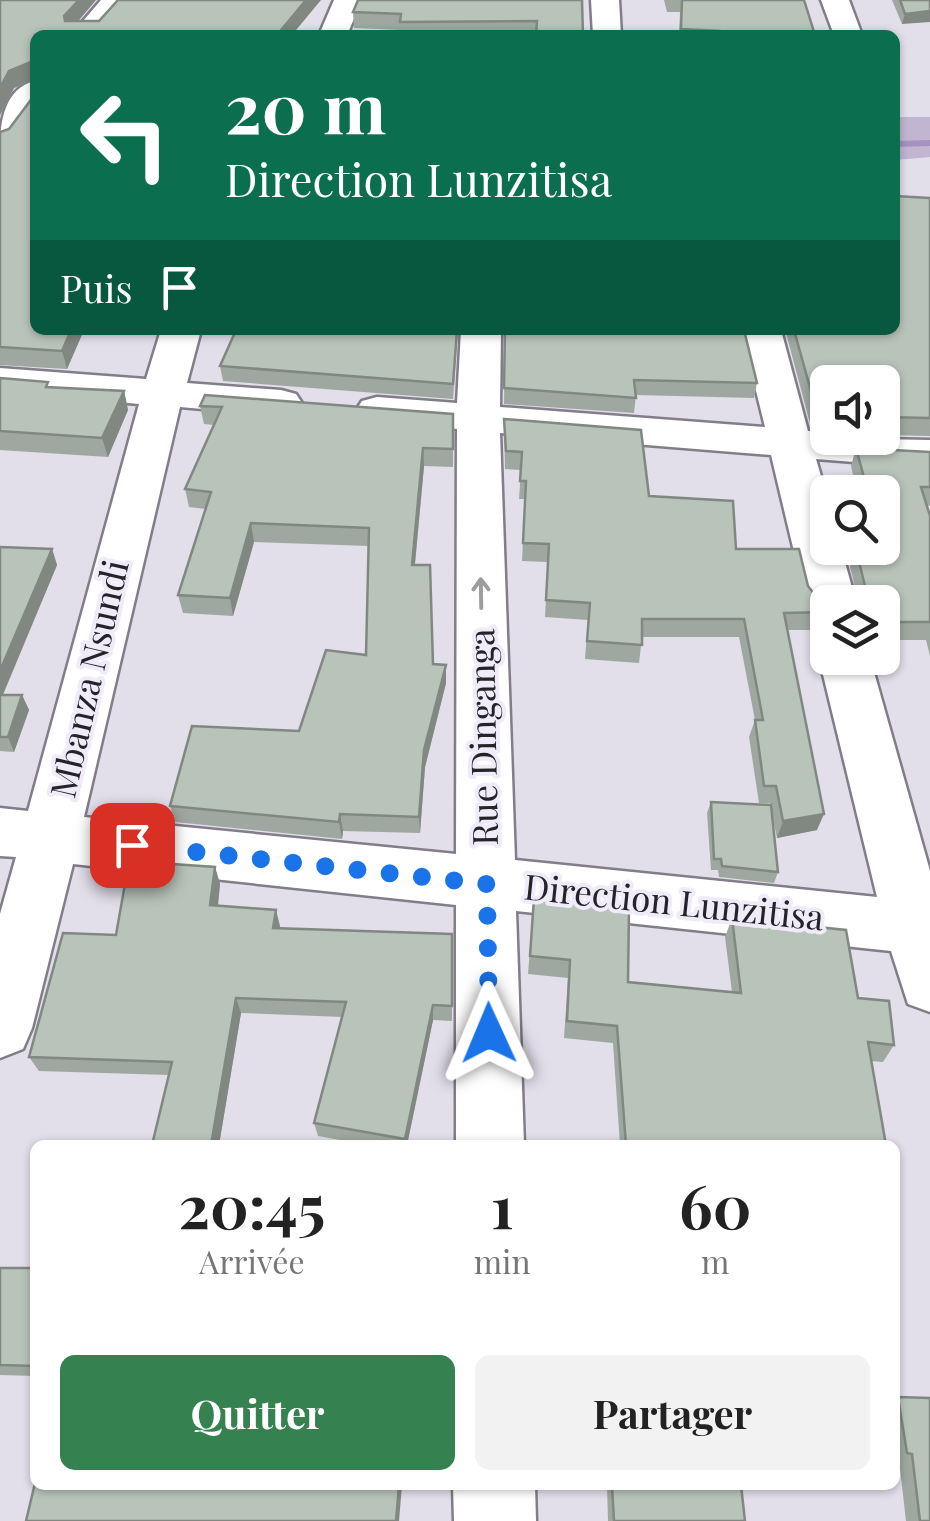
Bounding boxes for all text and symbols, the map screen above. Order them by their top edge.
text: 20 m [225,58,386,152]
icon: left [60,70,190,200]
text: Direction Lunzitisa [225,148,612,208]
icon: arrive [152,260,207,315]
text: Puis [60,262,132,313]
map controls [810,365,900,675]
button: sound [810,365,900,455]
button: search [810,475,900,565]
street label: Mbanza Nsundi [37,555,138,802]
one-way arrow [472,577,490,610]
button: layers [810,585,900,675]
street label: Rue Dinganga [456,627,507,846]
pin [90,803,175,888]
icon: arrive [105,818,160,873]
street label: Direction Lunzitisa [522,861,827,940]
position arrow [437,981,541,1085]
text: 20:45 [179,1164,325,1244]
text: 1 [491,1164,514,1244]
text: 60 [679,1164,751,1244]
text: Arrivée [199,1239,305,1282]
text: min [474,1239,531,1282]
text: m [701,1239,730,1282]
button: Quitter [60,1355,455,1470]
button: Partager [475,1355,870,1470]

